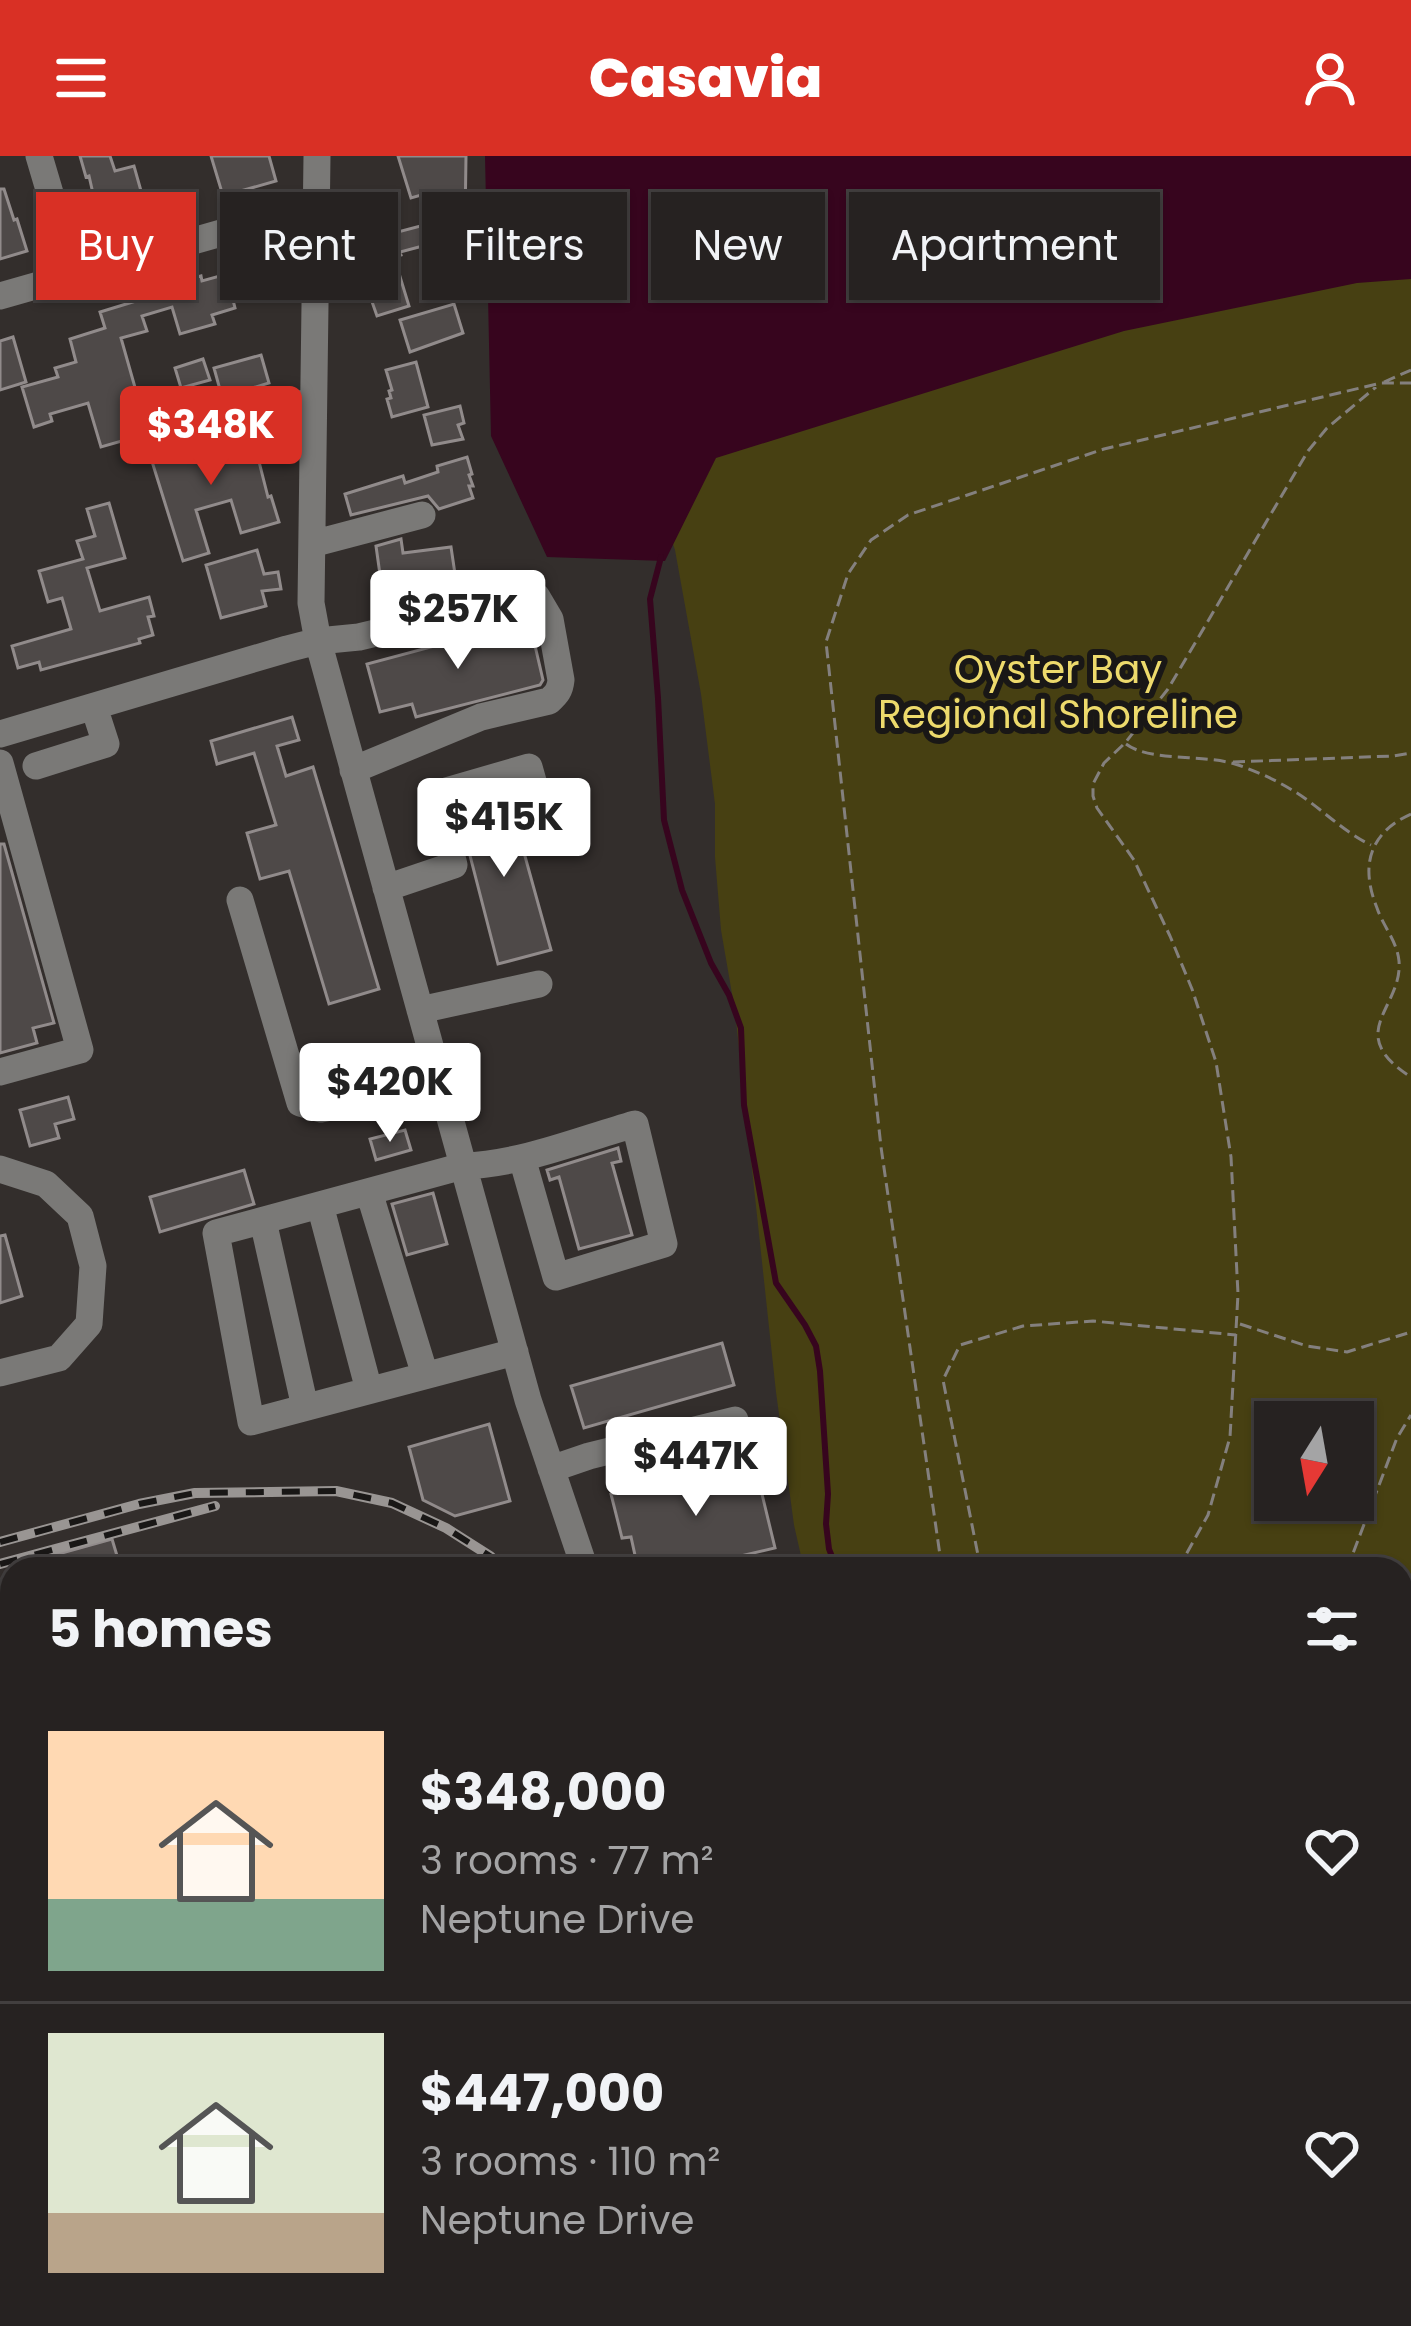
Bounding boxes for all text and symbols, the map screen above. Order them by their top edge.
text: Casavia [589,40,822,116]
icon: menu [48,45,114,111]
icon: person [1297,45,1363,111]
chip: Buy [36,192,196,300]
chip: Rent [220,192,398,300]
chip: Filters [422,192,627,300]
chip: New [651,192,825,300]
chip: Apartment [849,192,1160,300]
pin: $348K [127,386,295,488]
text: $348K [147,397,275,452]
pin: $257K [374,570,542,672]
text: $257K [397,581,519,636]
park label: Oyster Bay Regional Shoreline [878,642,1238,742]
pin: $415K [420,778,588,880]
text: $415K [444,789,564,844]
pin: $420K [306,1043,474,1145]
text: $420K [327,1054,453,1109]
north arrow [1254,1401,1374,1521]
map controls [1254,1401,1374,1521]
pin: $447K [612,1417,780,1519]
text: $447K [633,1428,759,1483]
text: 5 homes [48,1593,273,1665]
icon: filters [1299,1596,1365,1662]
text: $348,000 [420,1756,666,1828]
icon: home [144,1779,288,1923]
icon: heart [1299,1818,1365,1884]
text: 3 rooms · 77 m² [420,1833,714,1888]
text: Neptune Drive [420,1892,694,1947]
text: $447,000 [420,2057,664,2129]
icon: home [144,2081,288,2225]
icon: heart [1299,2120,1365,2186]
text: 3 rooms · 110 m² [420,2134,720,2189]
text: Neptune Drive [420,2193,694,2248]

